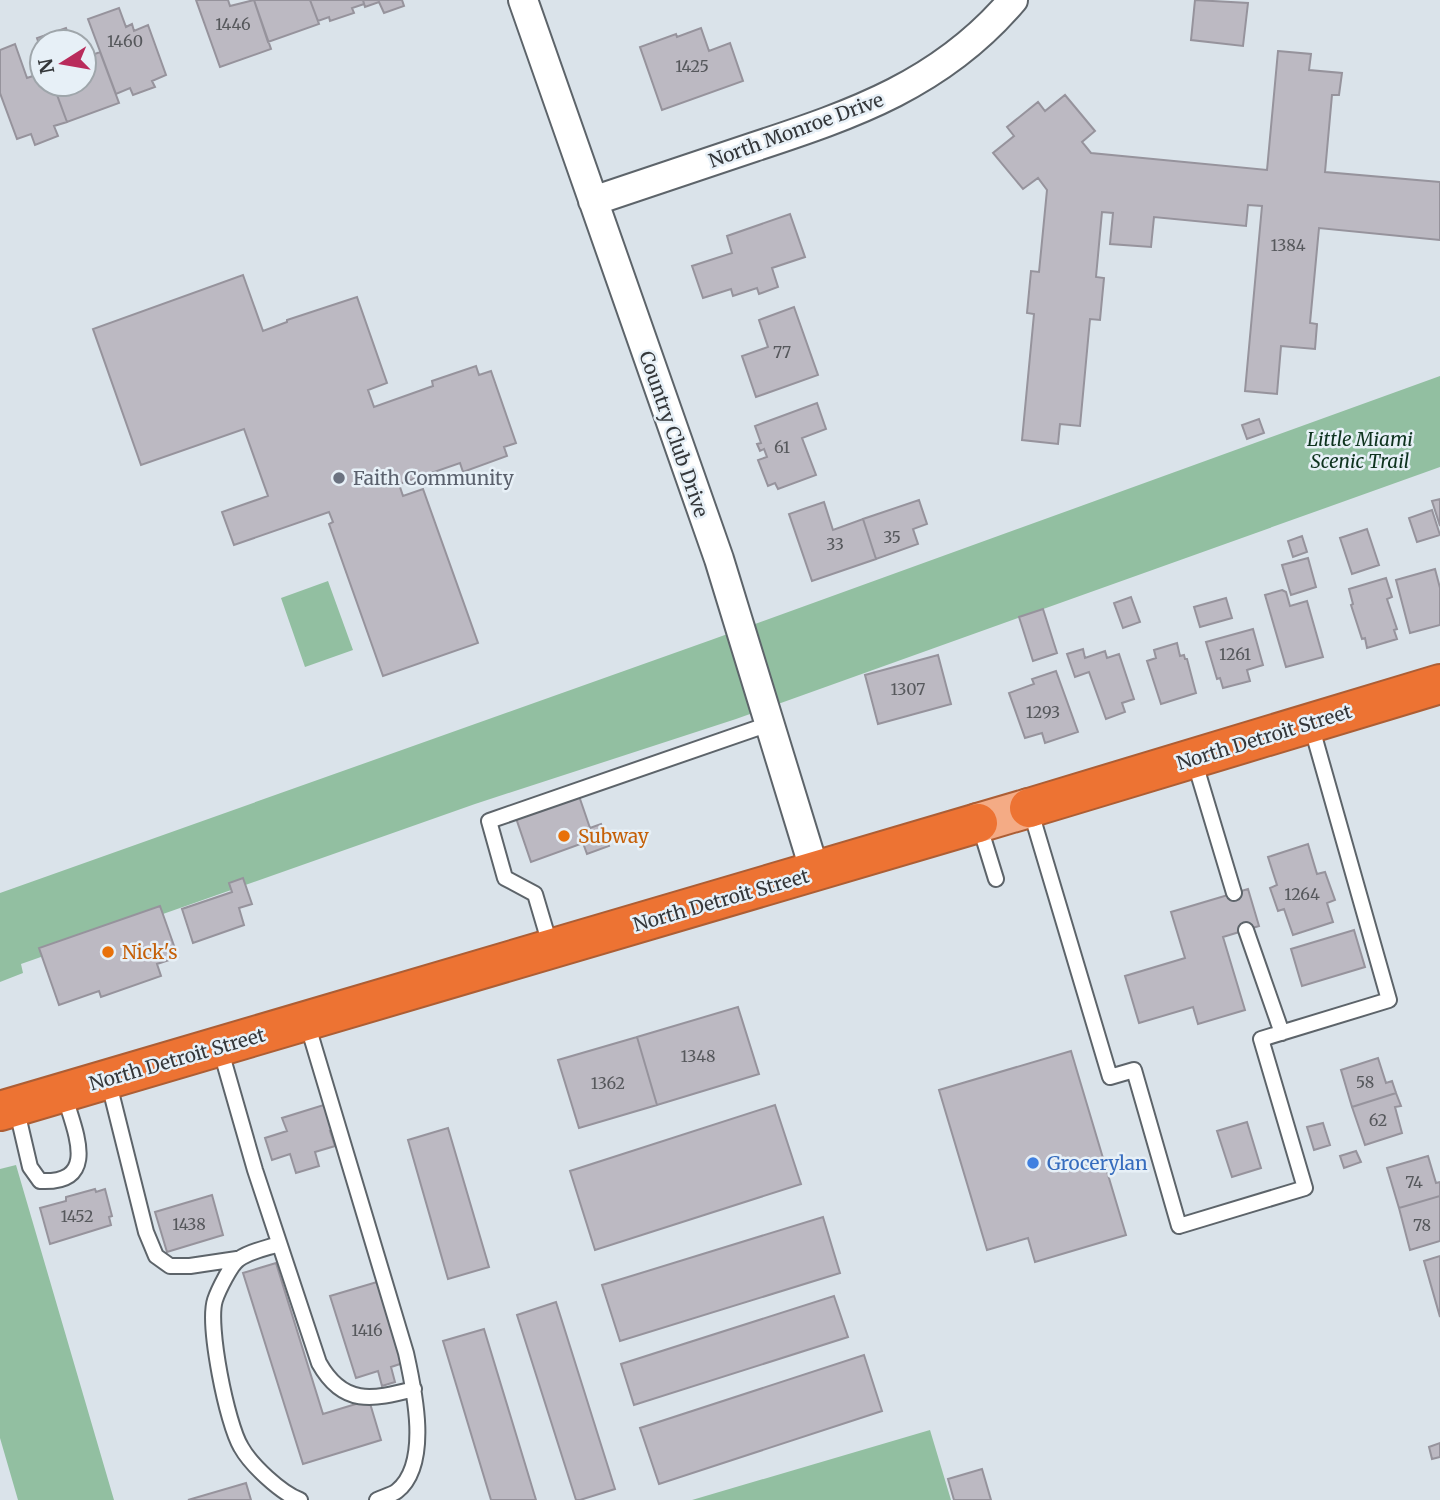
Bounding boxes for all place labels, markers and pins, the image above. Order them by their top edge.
place label: Faith Community [353,466,514,490]
marker: Faith Community [331,470,347,486]
place label: Subway [578,824,649,848]
marker: Subway [556,828,572,844]
place label: Nick's [122,940,178,964]
marker: Nick's [100,944,116,960]
place label: Grocerylan [1047,1151,1148,1175]
marker: Grocerylan [1025,1155,1041,1171]

